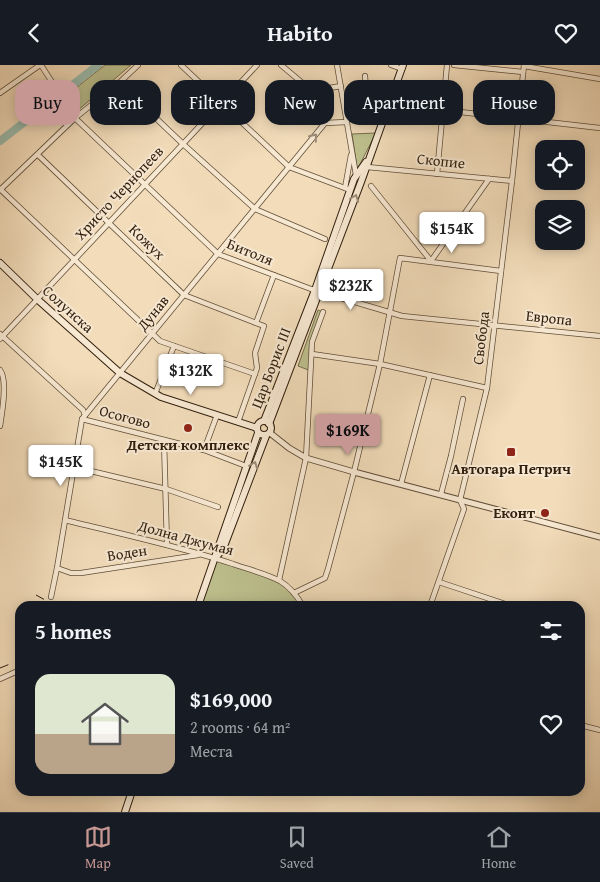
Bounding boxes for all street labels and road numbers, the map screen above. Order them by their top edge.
street label: Христо Чернопеев [69,141,168,244]
street label: Скопие [416,148,466,173]
street label: Кожух [125,219,170,264]
street label: Битоля [224,233,277,270]
street label: Солунска [38,280,99,338]
street label: Дунав [131,290,173,336]
street label: Европа [525,305,574,330]
street label: Свобода [467,309,494,366]
street label: Цар Борис III [245,324,296,411]
street label: Осогово [97,400,153,434]
street label: Долна Джумая [135,514,237,560]
street label: Воден [105,539,149,566]

